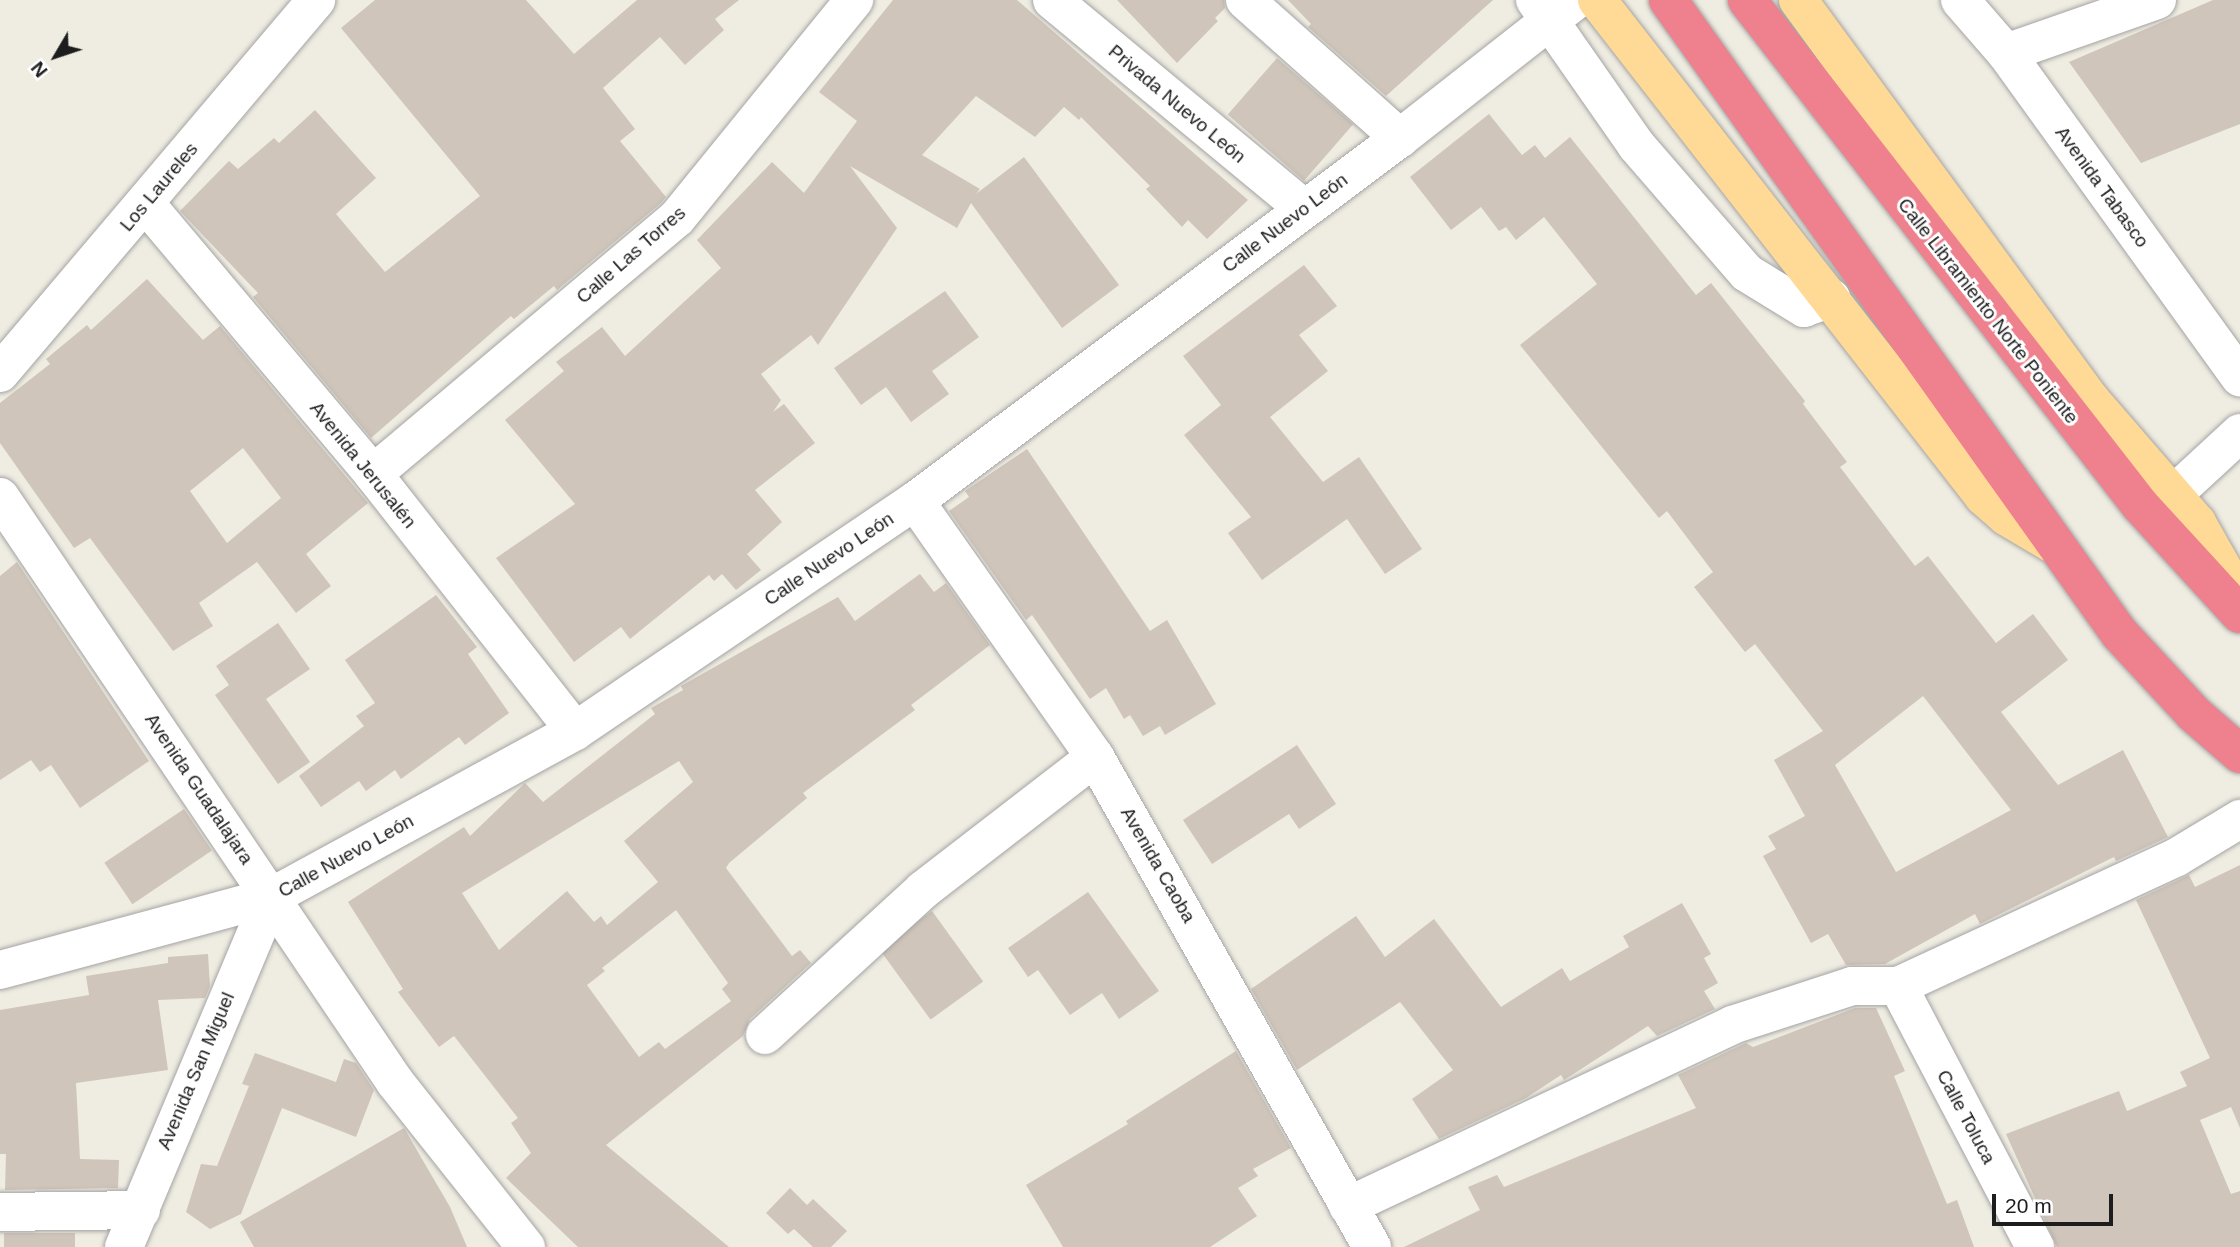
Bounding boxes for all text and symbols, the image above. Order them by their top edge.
north arrow [21,21,91,91]
street label: Privada Nuevo León [1104,40,1250,168]
text: N [27,58,52,81]
street label: Avenida Tabasco [2050,122,2154,252]
street label: Los Laureles [115,138,203,236]
street label: Calle Nuevo León [1218,168,1352,278]
street label: Calle Libramiento Norte Poniente [1893,194,2083,428]
street label: Calle Las Torres [572,201,690,309]
street label: Avenida Jerusalén [305,397,421,533]
street label: Calle Nuevo León [760,507,898,611]
street label: Avenida Guadalajara [140,709,258,869]
street label: Avenida Caoba [1116,803,1200,927]
street label: Calle Nuevo León [274,809,418,903]
street label: Avenida San Miguel [153,989,239,1153]
street label: Calle Toluca [1932,1066,2000,1168]
scale bar [1995,1180,2116,1224]
text: 20 m [2005,1194,2052,1217]

